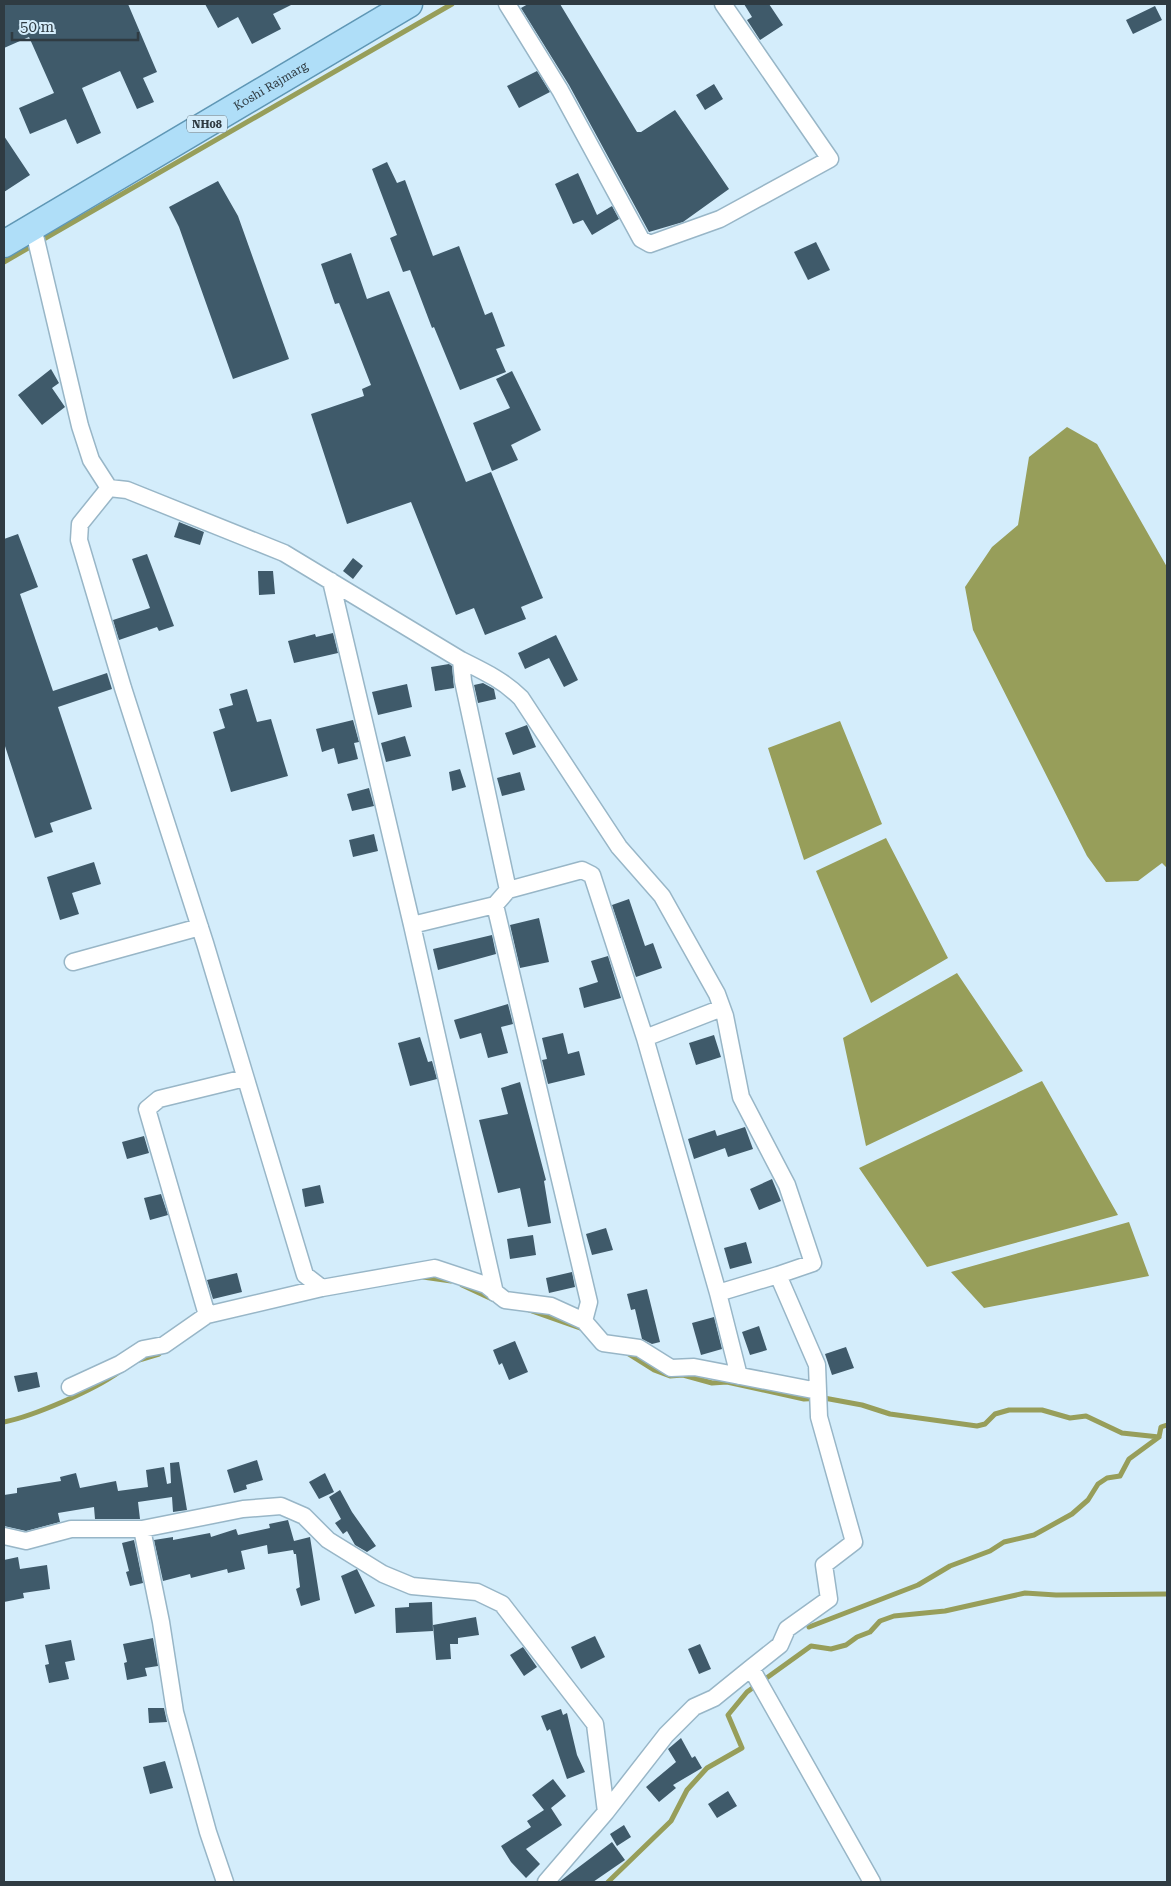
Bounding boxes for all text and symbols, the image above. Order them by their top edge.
scale bar [12,10,139,42]
text: 50 m [20,18,55,36]
street label: Koshi Rajmarg [231,59,310,113]
road number: NH08 [187,116,227,132]

